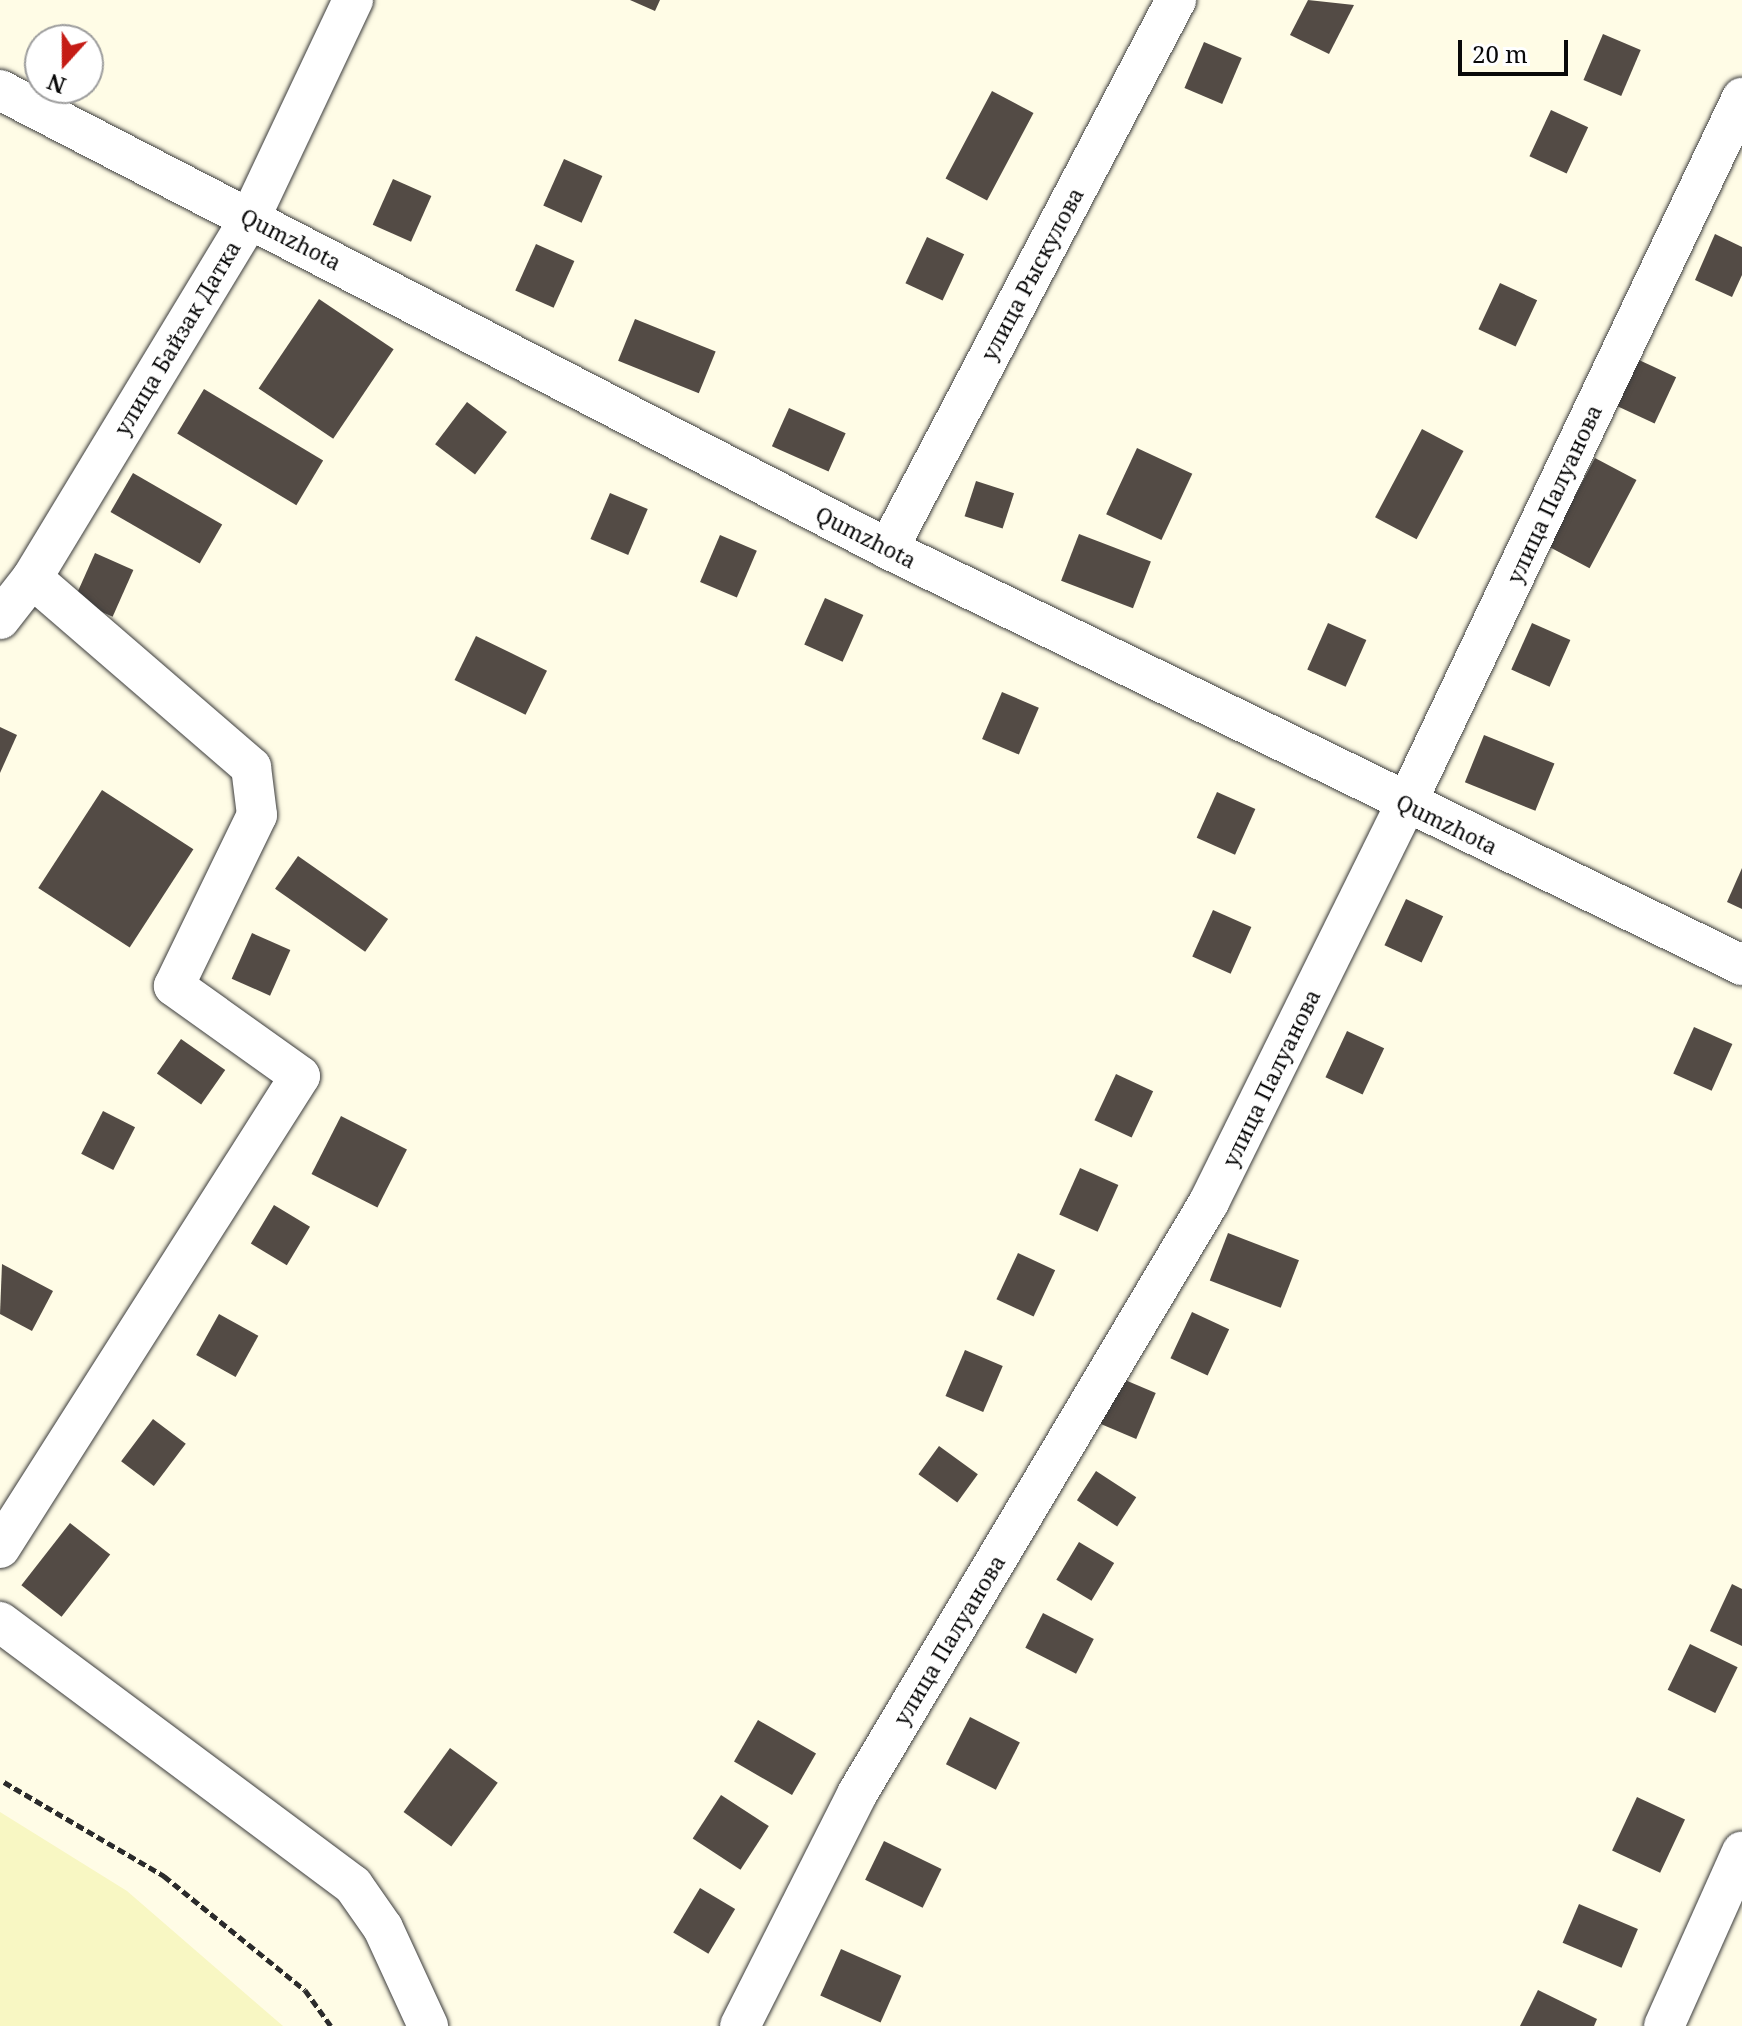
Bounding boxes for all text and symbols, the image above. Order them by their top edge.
north arrow [24,24,104,104]
scale bar [1462,24,1572,74]
text: 20 m [1472,37,1528,70]
text: N [43,67,70,102]
street label: улица Рыскулова [975,183,1089,365]
street label: Qumzhota [236,202,346,276]
street label: улица Байзак Датка [108,236,246,440]
street label: улица Палуанова [1501,400,1607,588]
street label: Qumzhota [811,500,921,574]
street label: Qumzhota [1392,788,1502,860]
street label: улица Палуанова [1217,985,1325,1171]
street label: улица Палуанова [888,1550,1010,1730]

